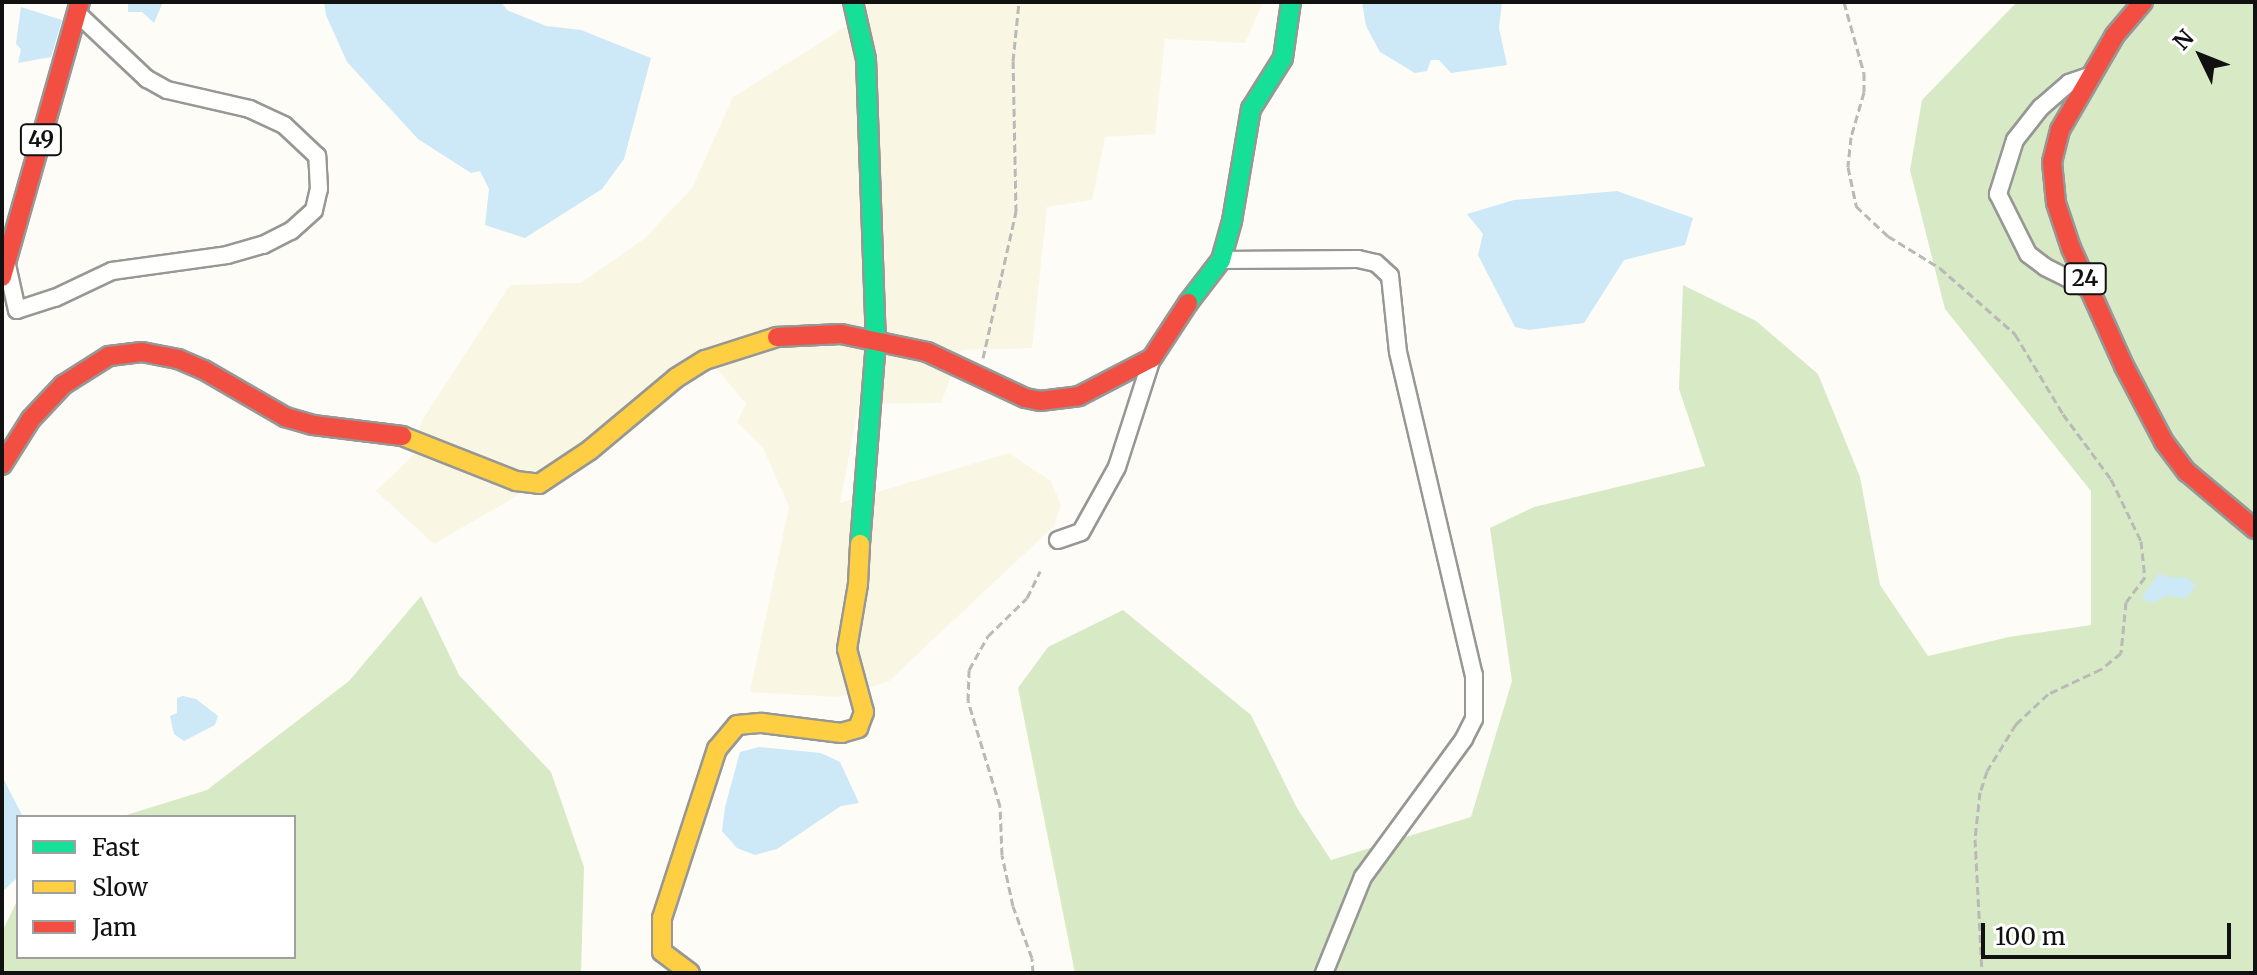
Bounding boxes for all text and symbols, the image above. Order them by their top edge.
north arrow [2161,16,2241,96]
text: N [2167,24,2200,56]
road number: 49 [19,122,63,158]
road number: 24 [2063,261,2107,297]
legend [16,815,296,959]
text: Fast [92,832,140,863]
text: Slow [92,872,148,903]
scale bar [1985,907,2235,957]
text: Jam [92,912,137,943]
text: 100 m [1995,921,2065,952]

